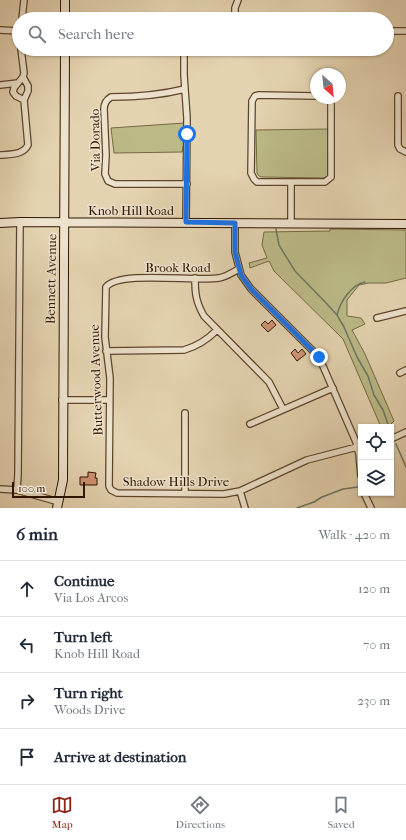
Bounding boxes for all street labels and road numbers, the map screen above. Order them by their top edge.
street label: Via Dorado [87,108,103,172]
street label: Knob Hill Road [88,203,175,218]
street label: Bennett Avenue [43,233,59,324]
street label: Brook Road [145,260,212,275]
street label: Butterwood Avenue [87,323,105,436]
street label: Shadow Hills Drive [123,474,230,489]

